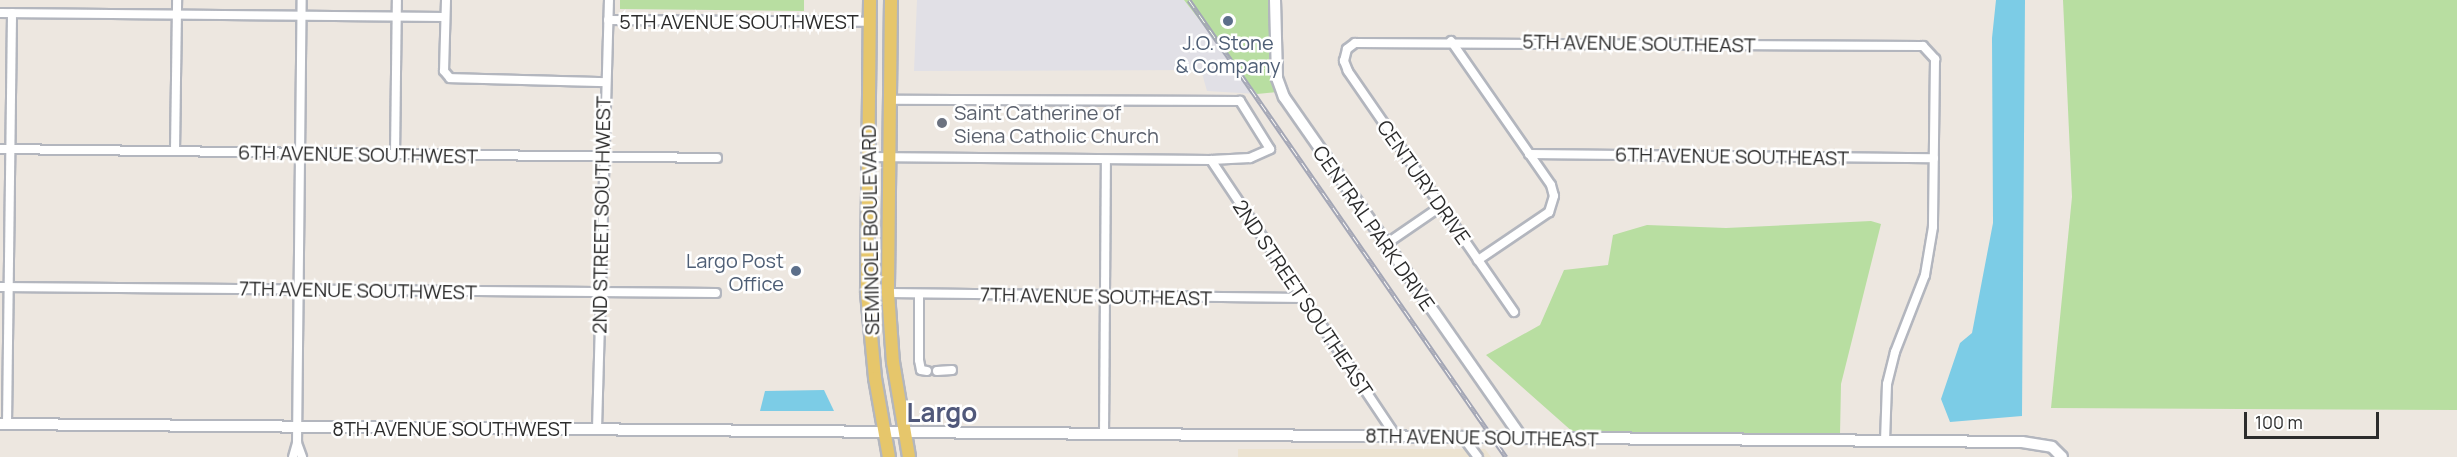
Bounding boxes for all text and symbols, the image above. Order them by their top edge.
street label: 5TH AVENUE SOUTHWEST [619,9,859,33]
marker: J.O. Stone & Company [1221,14,1235,28]
street label: 5TH AVENUE SOUTHEAST [1522,29,1756,57]
place label: J.O. Stone & Company [1175,30,1281,77]
street label: 2ND STREET SOUTHWEST [587,96,615,334]
place label: Saint Catherine of Siena Catholic Church [954,100,1159,147]
street label: CENTURY DRIVE [1372,115,1476,249]
marker: Saint Catherine of Siena Catholic Church [935,116,949,130]
street label: SEMINOLE BOULEVARD [856,124,884,336]
street label: 6TH AVENUE SOUTHWEST [238,140,478,168]
street label: CENTRAL PARK DRIVE [1308,140,1440,316]
street label: 6TH AVENUE SOUTHEAST [1615,142,1849,170]
street label: 2ND STREET SOUTHEAST [1228,195,1378,401]
place label: Largo Post Office [686,248,784,295]
marker: Largo Post Office [789,264,803,278]
street label: 7TH AVENUE SOUTHWEST [239,276,477,304]
street label: 7TH AVENUE SOUTHEAST [980,282,1212,310]
district label: Largo [907,397,977,429]
scale bar [2247,400,2382,438]
text: 100 m [2255,410,2303,434]
street label: 8TH AVENUE SOUTHWEST [332,416,572,440]
street label: 8TH AVENUE SOUTHEAST [1365,423,1599,451]

